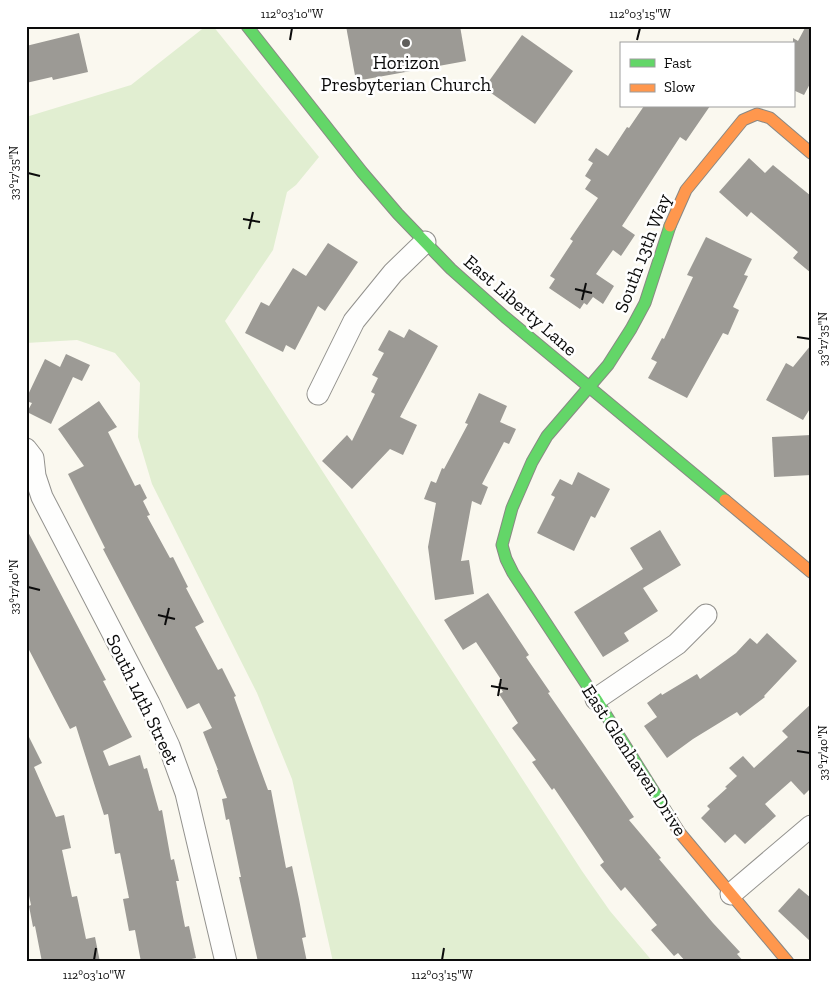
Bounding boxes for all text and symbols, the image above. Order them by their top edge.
text: 112°03'10"W [261,7,324,21]
text: 112°03'15"W [609,7,672,21]
marker: Horizon Presbyterian Church [400,37,412,49]
legend [620,42,794,108]
place label: Horizon Presbyterian Church [321,51,492,96]
text: Fast [664,54,692,72]
text: Slow [664,78,696,96]
text: 33°17'35"N [7,146,21,200]
street label: South 13th Way [609,190,676,316]
street label: East Liberty Lane [459,250,582,361]
text: 33°17'35"N [816,312,830,366]
text: 33°17'40"N [7,559,21,615]
street label: South 14th Street [101,630,184,768]
street label: East Glenhaven Drive [577,680,692,840]
text: 33°17'40"N [816,725,830,781]
text: 112°03'10"W [63,968,126,982]
text: 112°03'15"W [411,968,474,982]

